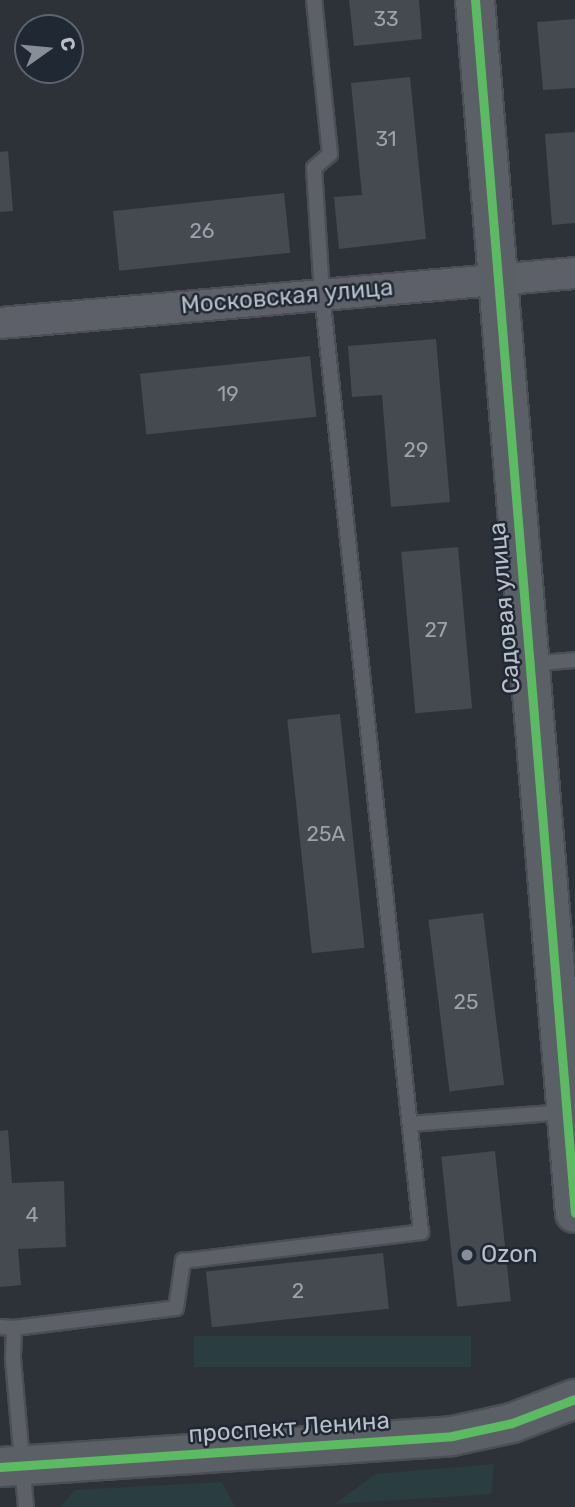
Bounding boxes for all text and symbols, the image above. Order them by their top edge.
house number: 33 [373,6,399,32]
north arrow [14,14,84,84]
text: С [55,35,81,53]
house number: 31 [375,126,397,152]
house number: 26 [190,218,214,244]
street label: Московская улица [180,273,394,321]
house number: 19 [217,381,239,407]
house number: 29 [404,437,428,463]
street label: Садовая улица [483,521,527,695]
house number: 27 [424,617,448,643]
house number: 25А [307,821,345,847]
house number: 25 [454,989,478,1015]
house number: 4 [25,1202,39,1228]
place label: Ozon [481,1241,538,1269]
marker: Ozon [459,1247,475,1263]
house number: 2 [292,1278,304,1304]
street label: проспект Ленина [187,1407,391,1449]

